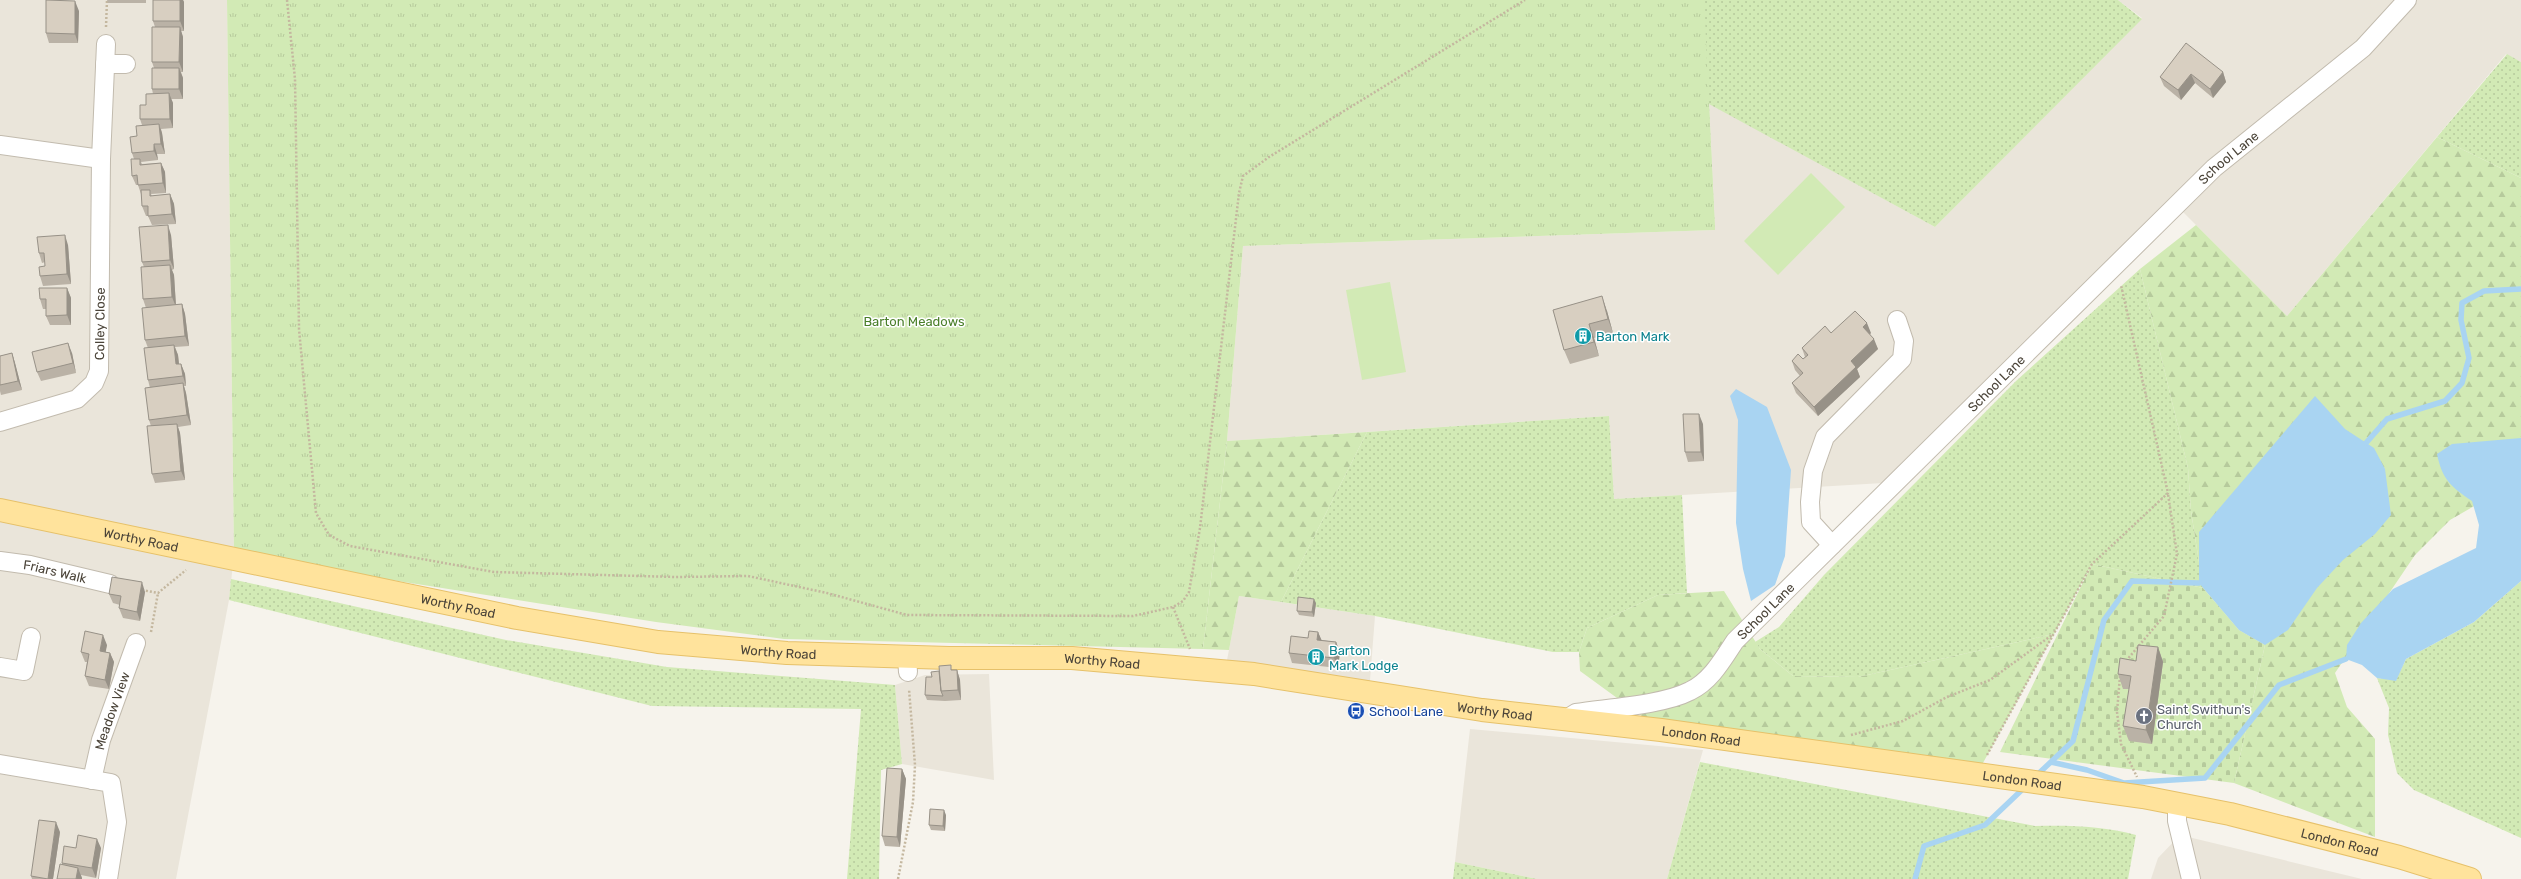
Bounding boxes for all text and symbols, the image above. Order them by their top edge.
street label: School Lane [2195,128,2262,187]
street label: Colley Close [92,287,108,360]
park label: Barton Meadows [863,314,965,329]
building icon: Barton Mark [1573,326,1593,346]
place label: Barton Mark [1596,329,1670,344]
street label: School Lane [1965,352,2028,415]
street label: Worthy Road [102,525,180,555]
street label: Friars Walk [22,557,88,586]
street label: School Lane [1734,580,1798,643]
street label: Worthy Road [419,591,497,621]
street label: Worthy Road [740,642,817,662]
place label: Barton Mark Lodge [1329,643,1399,674]
building icon: Barton Mark Lodge [1306,647,1326,667]
street label: Worthy Road [1064,651,1141,672]
street label: Meadow View [92,670,133,752]
street label: Worthy Road [1456,699,1533,724]
bus stop icon: School Lane [1346,701,1366,721]
place label: Saint Swithun's Church [2157,702,2251,732]
place label: School Lane [1369,704,1443,719]
church icon: Saint Swithun's Church [2134,706,2154,726]
street label: London Road [1661,723,1742,749]
street label: London Road [1982,768,2063,794]
street label: London Road [2299,825,2380,860]

